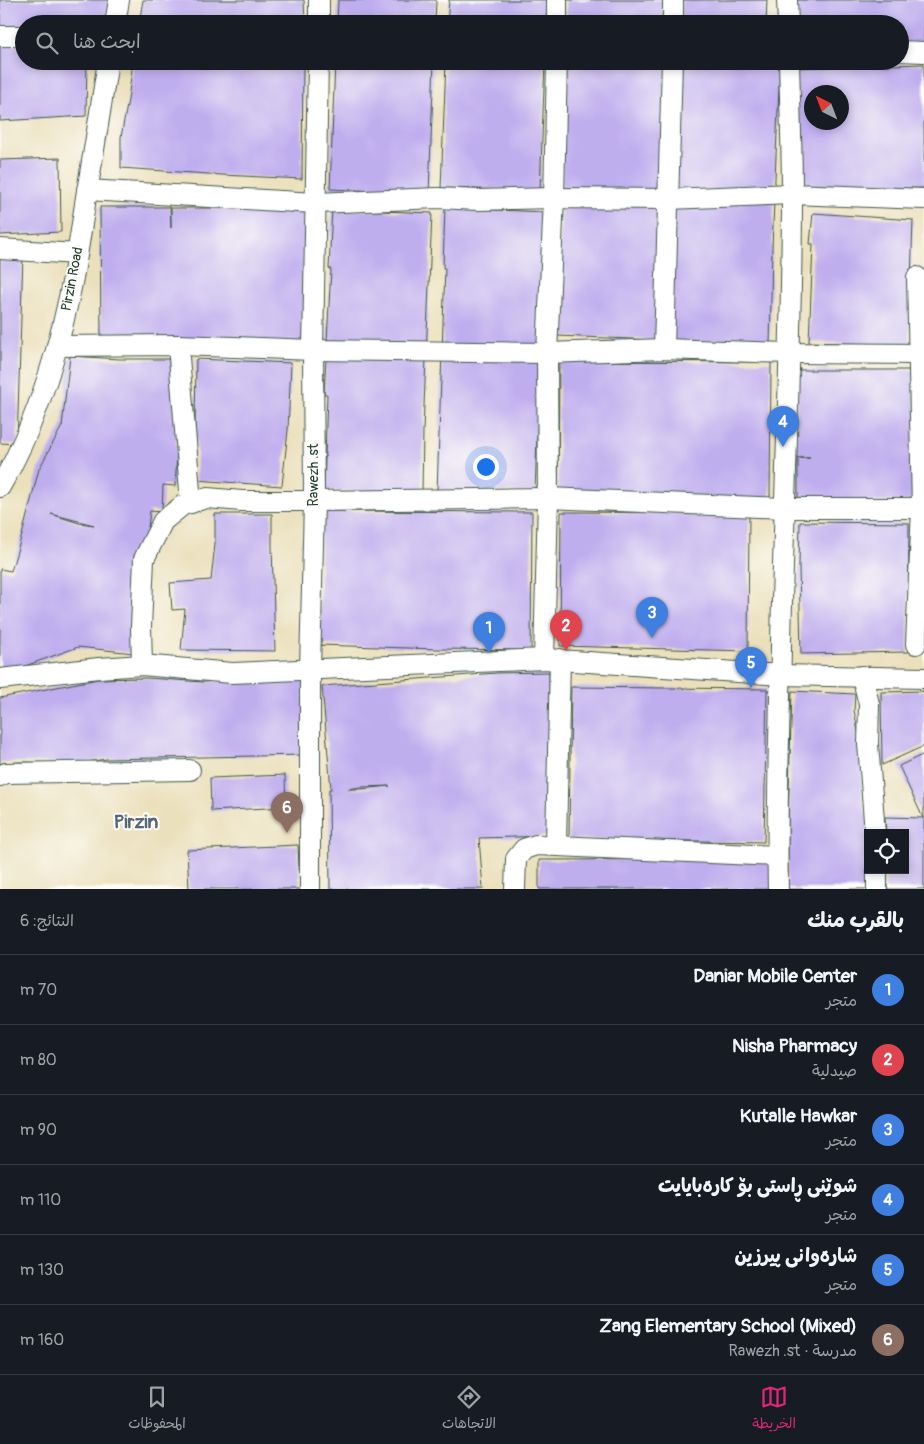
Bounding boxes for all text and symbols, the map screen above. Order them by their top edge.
search box [15,15,909,70]
icon: search [33,29,61,57]
text: ابحث هنا [73,30,141,54]
north arrow [804,85,849,130]
street label: Pirzin Road [57,245,87,312]
pin: 4 [767,406,799,447]
street label: Rawezh .st [305,443,322,506]
your location [473,454,499,480]
pin: 3 [636,597,668,638]
pin: 2 [550,610,582,651]
pin: 1 [473,612,505,653]
pin: 5 [735,647,767,688]
pin: 6 [271,792,303,833]
district label: Pirzin [114,810,158,834]
map controls [864,829,909,874]
button: locate [864,829,909,874]
text: بالقرب منك [807,907,904,934]
text: النتائج: 6 [20,911,74,931]
text: Daniar Mobile Center [693,964,857,988]
text: 70 m [20,980,57,1000]
text: 1 [885,980,891,1000]
text: متجر [826,991,857,1011]
text: Nisha Pharmacy [732,1034,857,1058]
text: 80 m [20,1050,57,1070]
text: 2 [884,1050,892,1070]
text: صيدلية [812,1061,857,1081]
text: Kutalle Hawkar [740,1104,857,1128]
text: 90 m [20,1120,57,1140]
text: 3 [884,1120,892,1140]
text: متجر [826,1131,857,1151]
text: شوێنی ڕاستی بۆ کارەبایایت [658,1174,857,1198]
text: 110 m [20,1190,61,1210]
text: 4 [883,1190,893,1210]
text: متجر [826,1205,857,1225]
text: شارەوانی پیرزین [735,1244,857,1268]
text: 130 m [20,1260,64,1280]
text: 5 [884,1260,892,1280]
text: متجر [826,1275,857,1295]
text: Zang Elementary School (Mixed) [599,1314,857,1338]
text: 160 m [20,1330,64,1350]
text: 6 [883,1330,893,1350]
text: مدرسة · Rawezh .st [728,1341,857,1361]
tab: المحفوظات [128,1383,186,1436]
tab: الاتجاهات [442,1383,496,1436]
tab: الخريطة [752,1383,796,1436]

